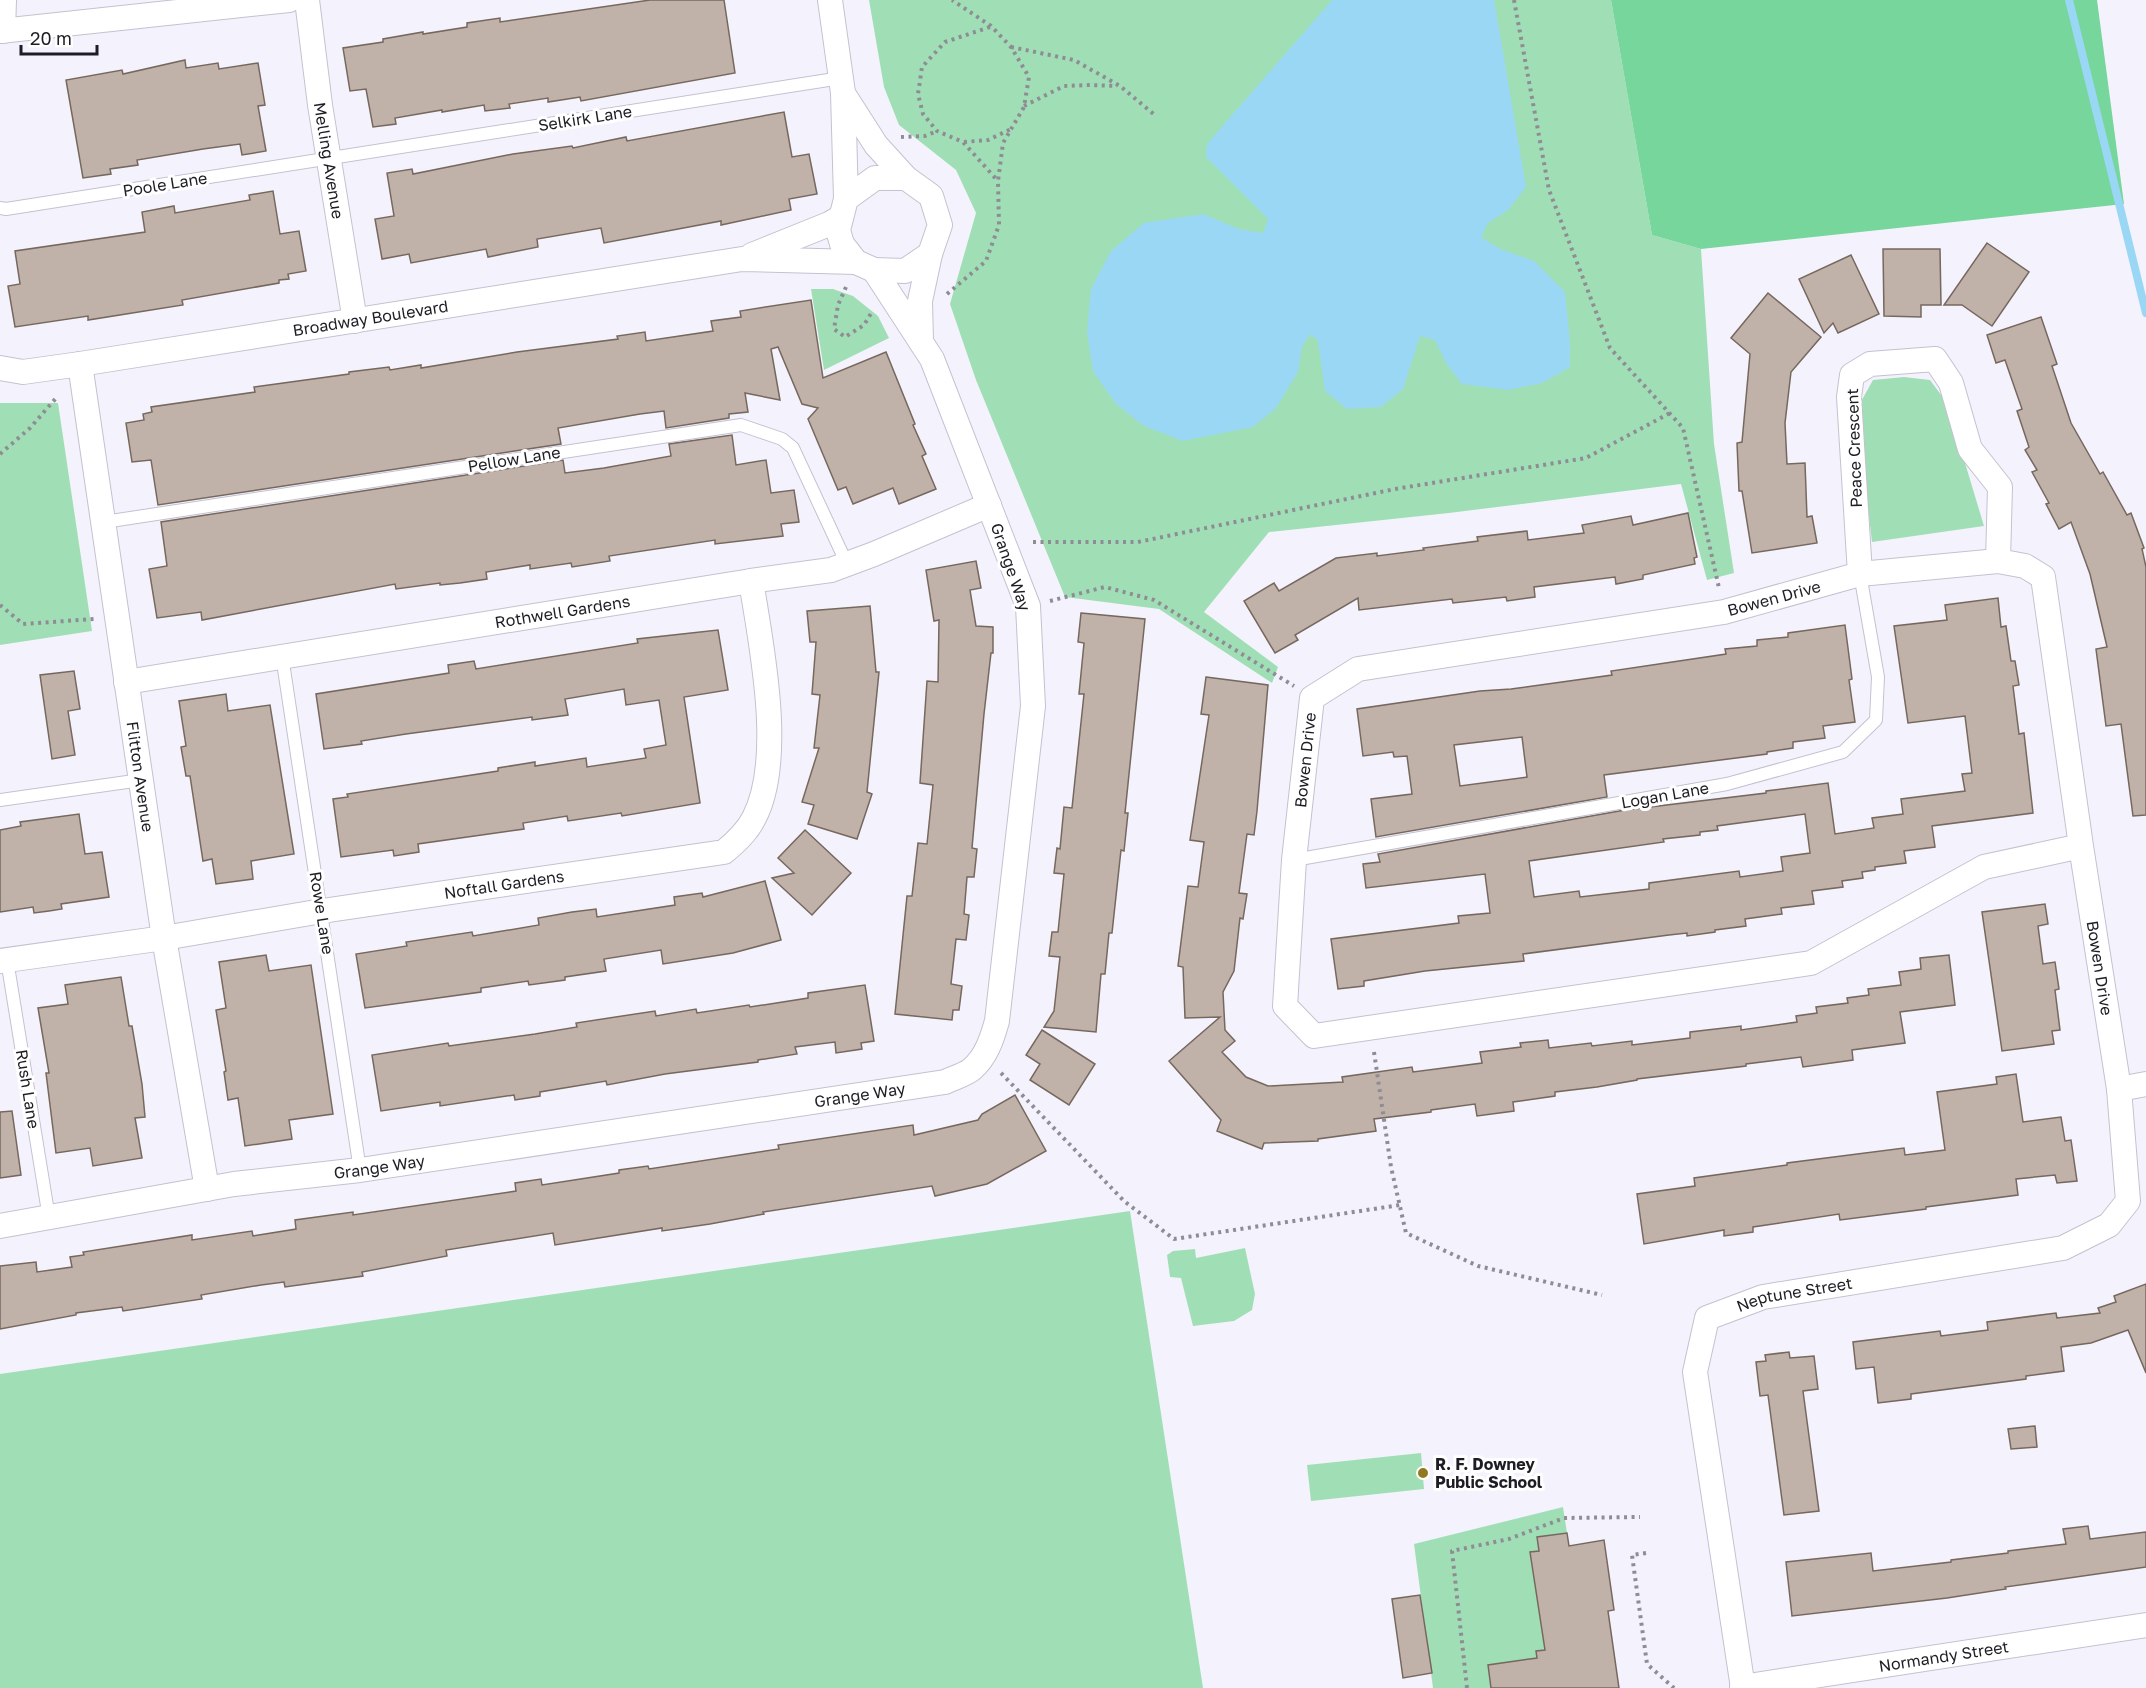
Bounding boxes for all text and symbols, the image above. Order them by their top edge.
scale bar [21,18,98,56]
text: 20 m [30,27,72,49]
street label: Melling Avenue [310,101,348,220]
street label: Selkirk Lane [537,101,633,135]
street label: Poole Lane [121,167,209,201]
street label: Broadway Boulevard [291,296,450,340]
street label: Peace Crescent [1842,388,1866,508]
street label: Pellow Lane [466,442,562,476]
street label: Grange Way [987,520,1035,614]
street label: Bowen Drive [1725,576,1823,620]
street label: Rothwell Gardens [493,591,631,632]
street label: Bowen Drive [1290,711,1320,809]
street label: Flitton Avenue [122,720,158,833]
street label: Logan Lane [1620,777,1710,813]
street label: Noftall Gardens [443,866,566,903]
street label: Rowe Lane [306,870,338,956]
street label: Bowen Drive [2083,919,2117,1017]
street label: Rush Lane [12,1048,44,1130]
street label: Grange Way [813,1078,907,1112]
street label: Grange Way [333,1150,426,1183]
street label: Neptune Street [1734,1273,1854,1316]
place label: R. F. Downey Public School [1435,1454,1543,1492]
marker: R. F. Downey Public School [1416,1466,1430,1480]
street label: Normandy Street [1877,1636,2010,1676]

